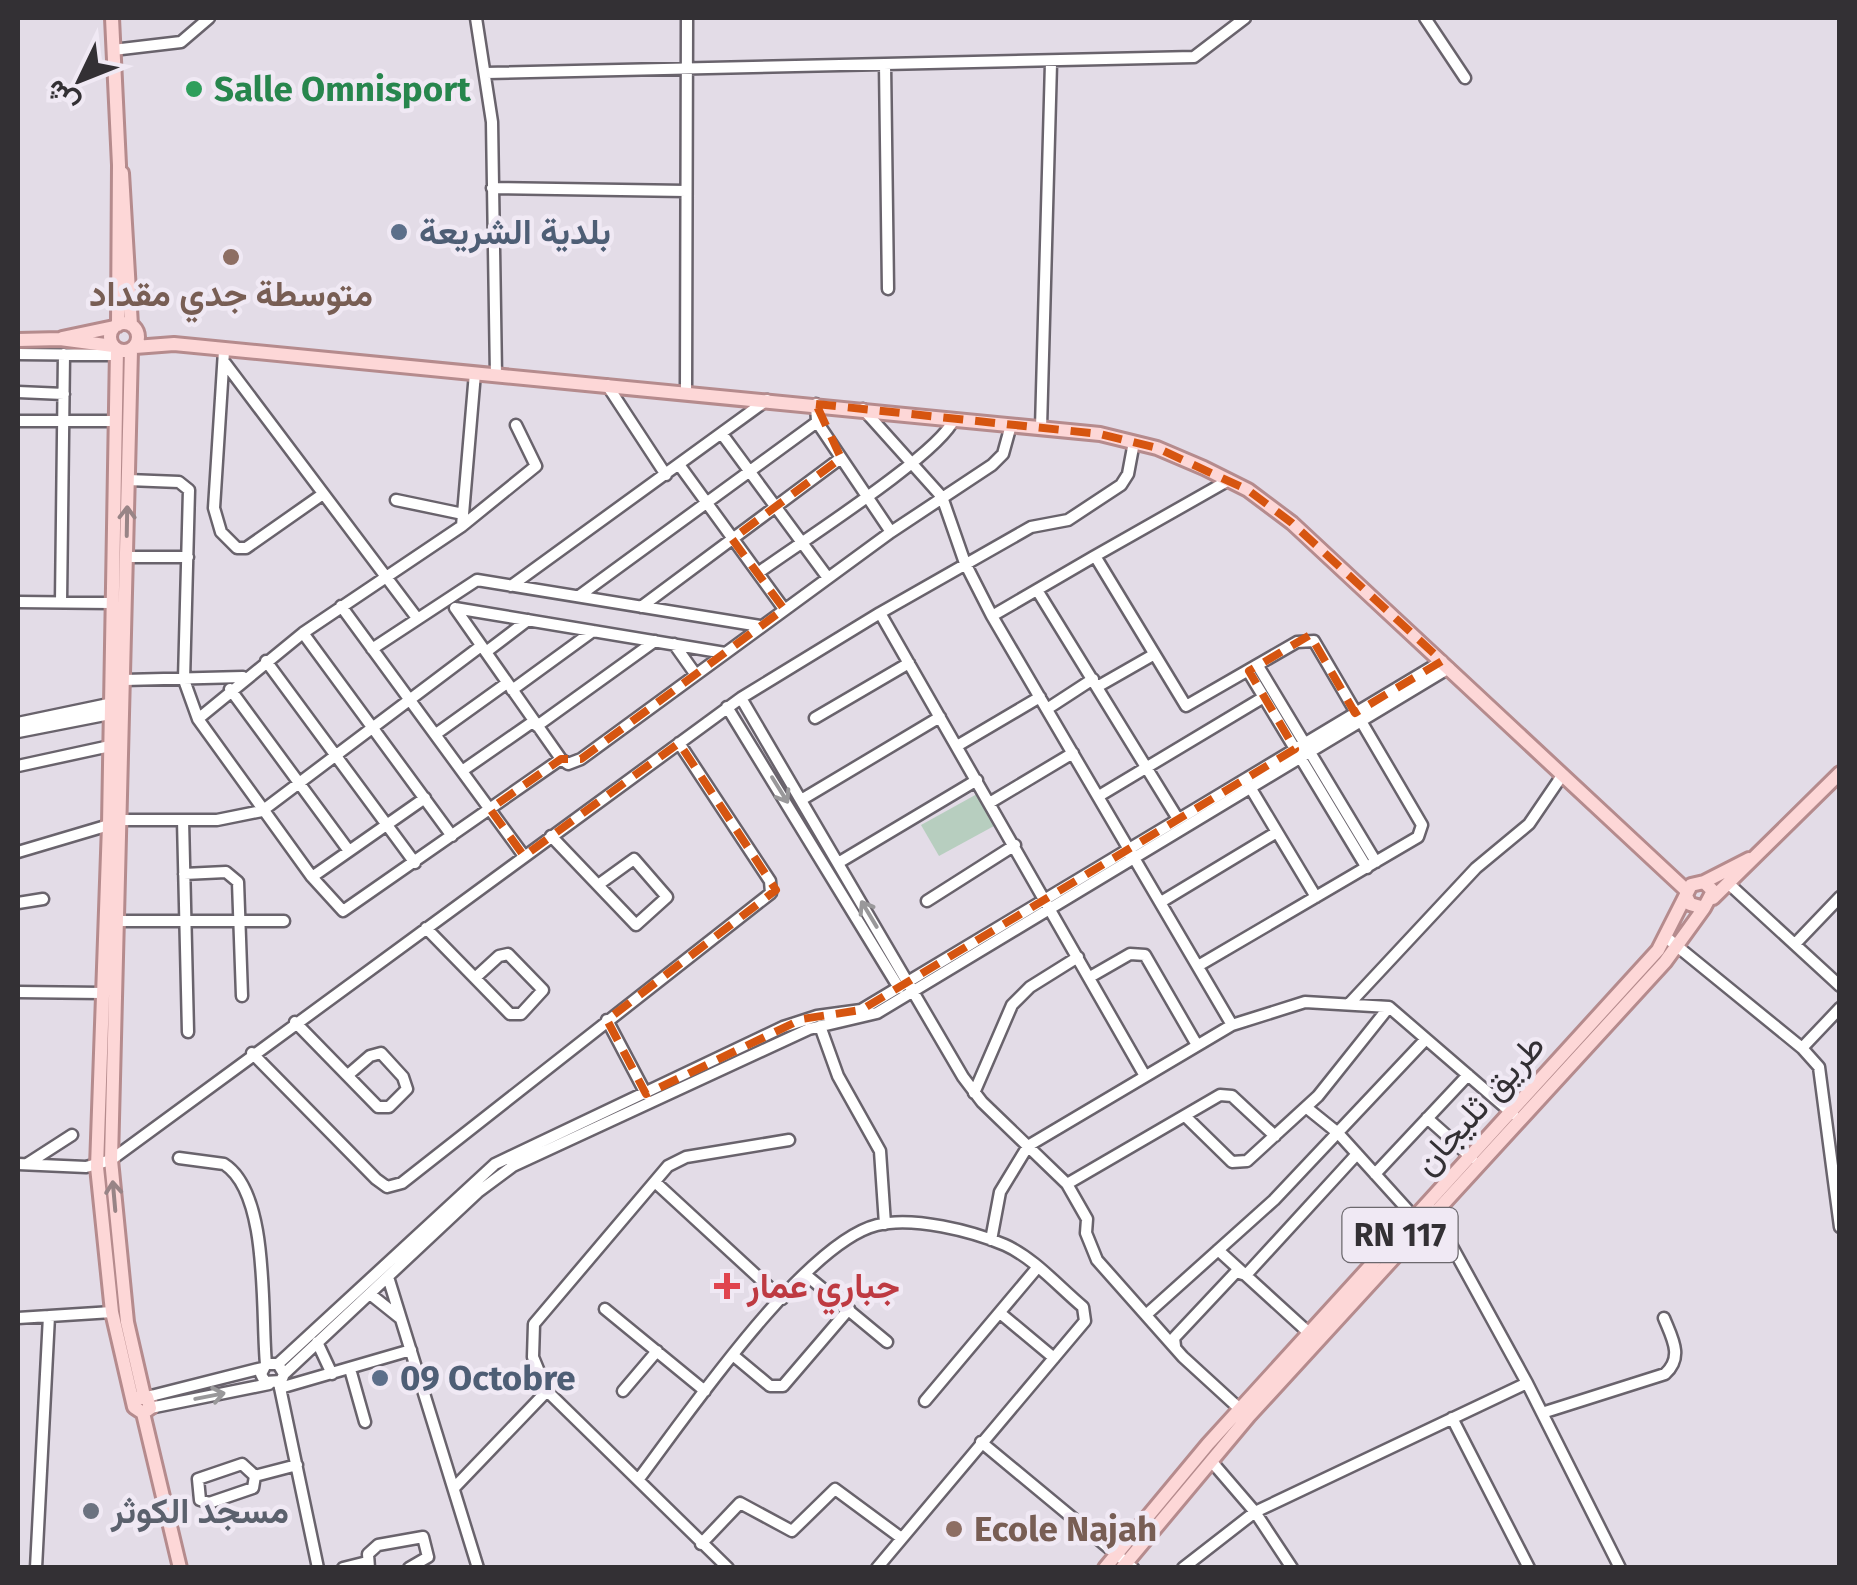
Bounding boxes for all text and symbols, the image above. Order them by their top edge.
north arrow [30,30,130,130]
place label: Salle Omnisport [214,68,471,110]
text: ش [39,73,86,120]
marker: Salle Omnisport [183,78,205,100]
place label: بلدية الشريعة [419,211,611,254]
marker: بلدية الشريعة [388,221,410,243]
marker: متوسطة جدي مقداد [220,246,242,268]
place label: متوسطة جدي مقداد [89,273,373,323]
one-way arrow [118,505,137,537]
one-way arrow [769,775,790,803]
one-way arrow [859,900,879,929]
street label: طريق ثليجان [1405,1025,1554,1184]
one-way arrow [104,1180,123,1212]
road number: RN 117 [1342,1208,1458,1262]
place label: جباري عمار [746,1265,900,1315]
marker: جباري عمار [716,1275,738,1297]
place label: 09 Octobre [400,1357,576,1399]
marker: 09 Octobre [369,1367,391,1389]
one-way arrow [193,1386,225,1405]
place label: مسجد الكوثر [110,1490,289,1533]
marker: مسجد الكوثر [80,1500,102,1522]
place label: Ecole Najah [974,1508,1157,1550]
marker: Ecole Najah [943,1518,965,1540]

